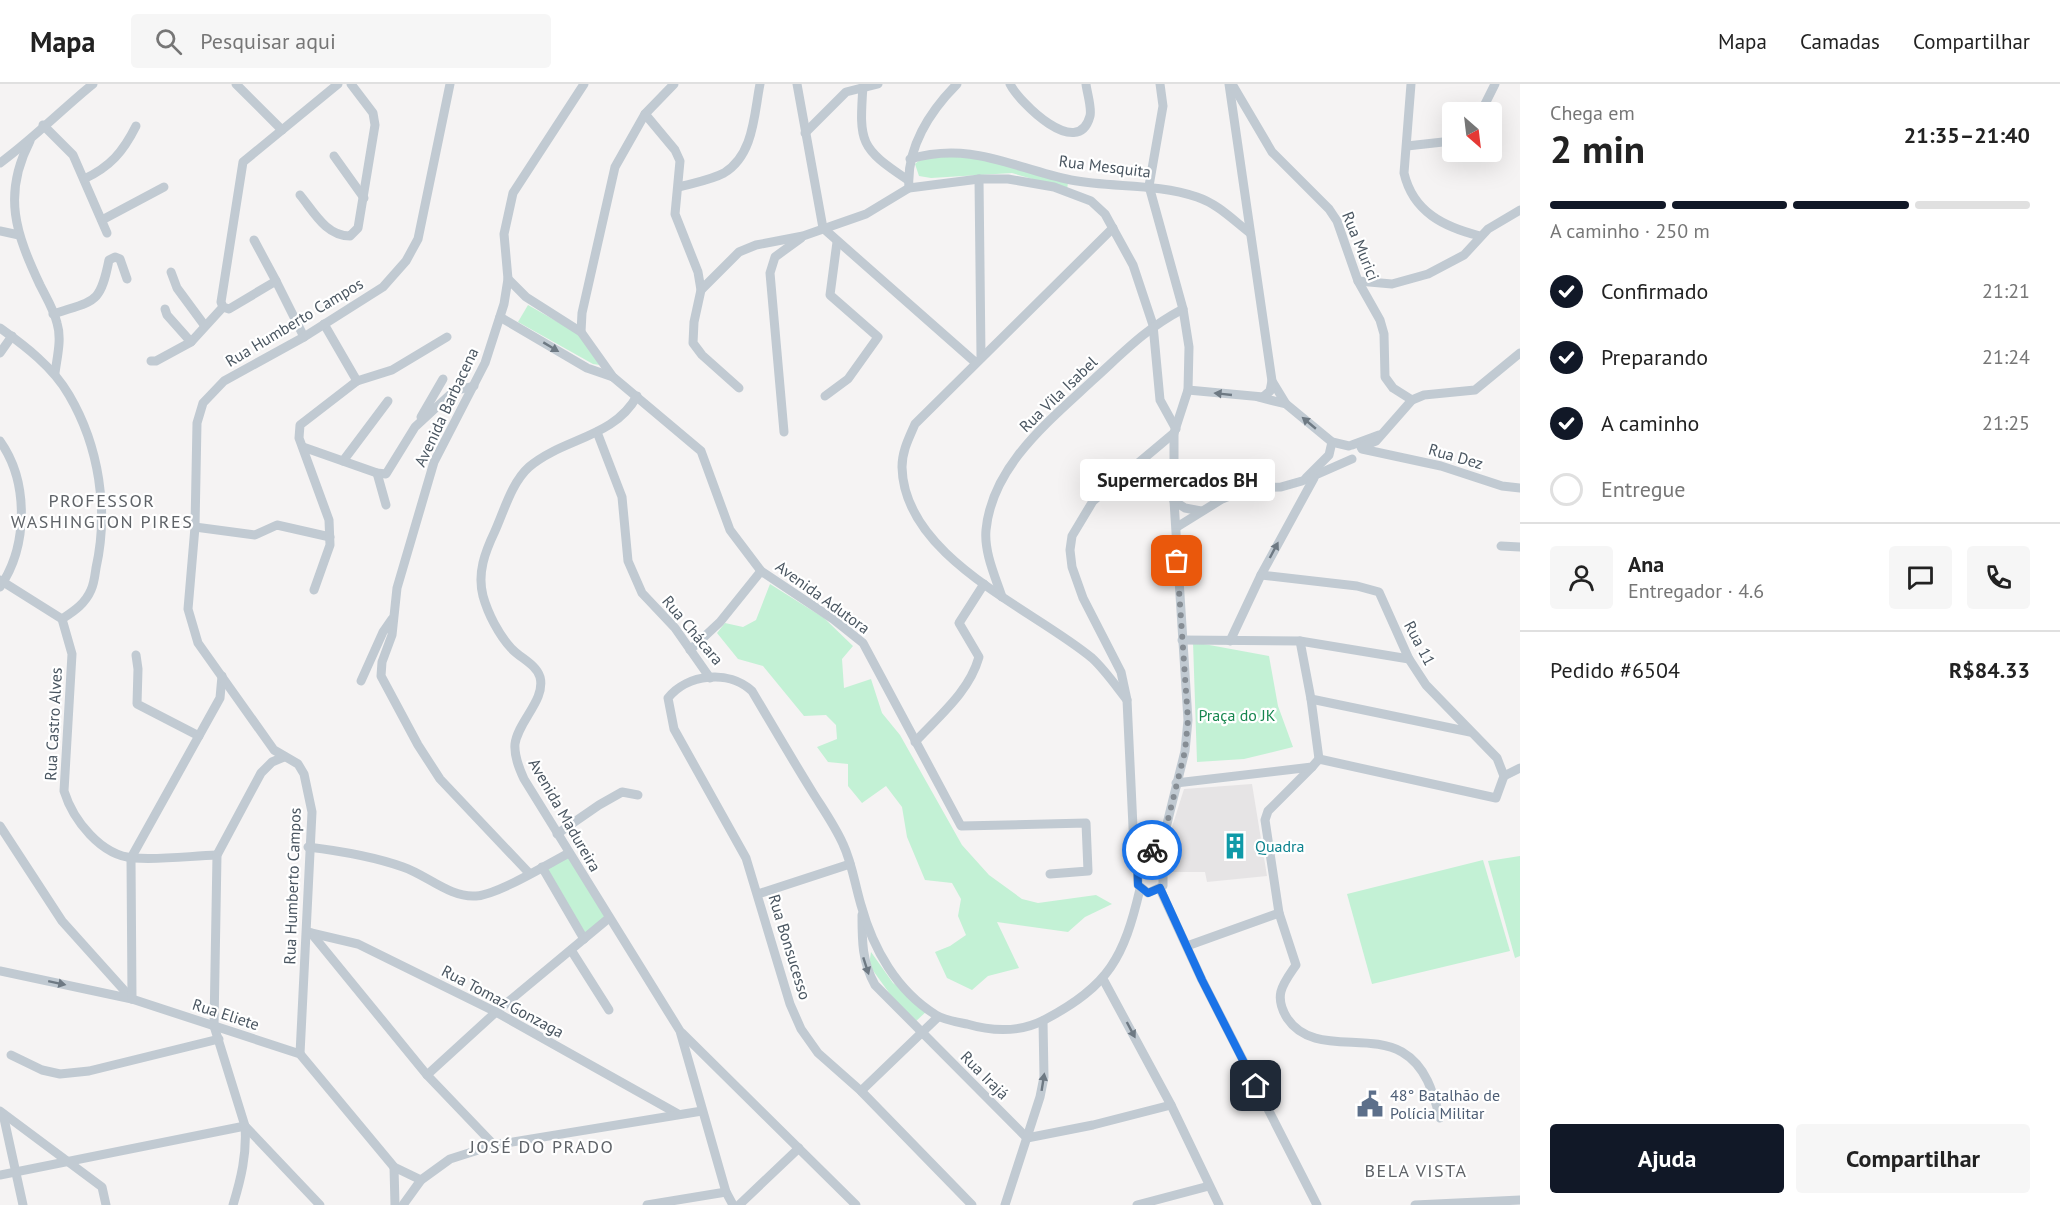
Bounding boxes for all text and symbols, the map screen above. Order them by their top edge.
search box [131,14,551,68]
text: Mapa [30,23,95,60]
icon: search [152,25,185,58]
text: Pesquisar aqui [200,27,336,55]
text: Mapa [1718,28,1767,55]
text: Camadas [1800,28,1880,55]
text: Compartilhar [1913,28,2030,55]
text: Chega em [1550,100,1635,126]
north arrow [1442,102,1502,162]
map controls [1442,102,1502,162]
text: 21:35–21:40 [1904,121,2030,149]
text: 2 min [1550,123,1645,174]
street label: Rua Mesquita [1058,150,1152,182]
street label: Rua Murici [1338,209,1384,283]
text: A caminho · 250 m [1550,218,1710,244]
street label: Rua Humberto Campos [222,273,367,371]
icon: check [1550,275,1583,308]
text: Confirmado [1601,277,1708,305]
text: 21:21 [1982,278,2030,304]
one-way arrow [543,341,559,352]
icon: check [1550,341,1583,374]
text: Preparando [1601,343,1708,371]
street label: Avenida Barbacena [410,344,482,470]
text: 21:24 [1982,344,2030,370]
street label: Rua Vila Isabel [1015,352,1101,436]
one-way arrow [1214,389,1233,399]
icon: check [1550,407,1583,440]
text: A caminho [1601,409,1699,437]
text: 21:25 [1982,410,2030,436]
one-way arrow [1301,416,1317,429]
street label: Rua Dez [1426,439,1486,473]
callout: Supermercados BH [1080,459,1274,501]
text: Supermercados BH [1097,467,1258,493]
text: Entregue [1601,475,1686,503]
district label: PROFESSOR WASHINGTON PIRES [11,489,193,533]
pin [1151,535,1202,586]
one-way arrow [1269,542,1279,559]
icon: bag [1160,544,1193,577]
button: person [1550,546,1613,609]
button: chat [1889,546,1952,609]
button: phone [1967,546,2030,609]
text: Ana [1628,550,1664,578]
street label: Avenida Adutora [772,556,874,638]
text: Entregador · 4.6 [1628,578,1764,604]
street label: Rua Chácara [658,591,728,669]
street label: Rua 11 [1400,617,1440,669]
text: Pedido #6504 [1550,656,1680,684]
text: R$84.33 [1949,656,2030,684]
street label: Rua Castro Alves [40,667,66,781]
park label: Praça do JK [1198,705,1276,725]
street label: Avenida Madureira [524,755,606,875]
street label: Rua Humberto Campos [279,807,305,965]
courier [1122,820,1182,880]
building icon: Quadra [1220,831,1250,861]
icon: bike [1136,834,1169,867]
place label: Quadra [1255,836,1305,856]
street label: Rua Bonsucesso [764,892,816,1002]
one-way arrow [862,957,872,975]
street label: Rua Tomaz Gonzaga [438,960,568,1042]
one-way arrow [48,979,67,988]
street label: Rua Eliete [190,994,262,1034]
one-way arrow [1126,1022,1136,1039]
street label: Rua Irajá [957,1047,1013,1103]
pin [1230,1060,1281,1111]
icon: home [1239,1069,1272,1102]
one-way arrow [1038,1072,1047,1091]
place label: 48° Batalhão de Polícia Militar [1390,1085,1500,1123]
public building icon: 48° Batalhão de Polícia Militar [1355,1089,1385,1119]
button: Ajuda [1550,1124,1784,1193]
button: Compartilhar [1796,1124,2030,1193]
district label: JOSÉ DO PRADO [469,1135,614,1158]
district label: BELA VISTA [1365,1159,1467,1182]

